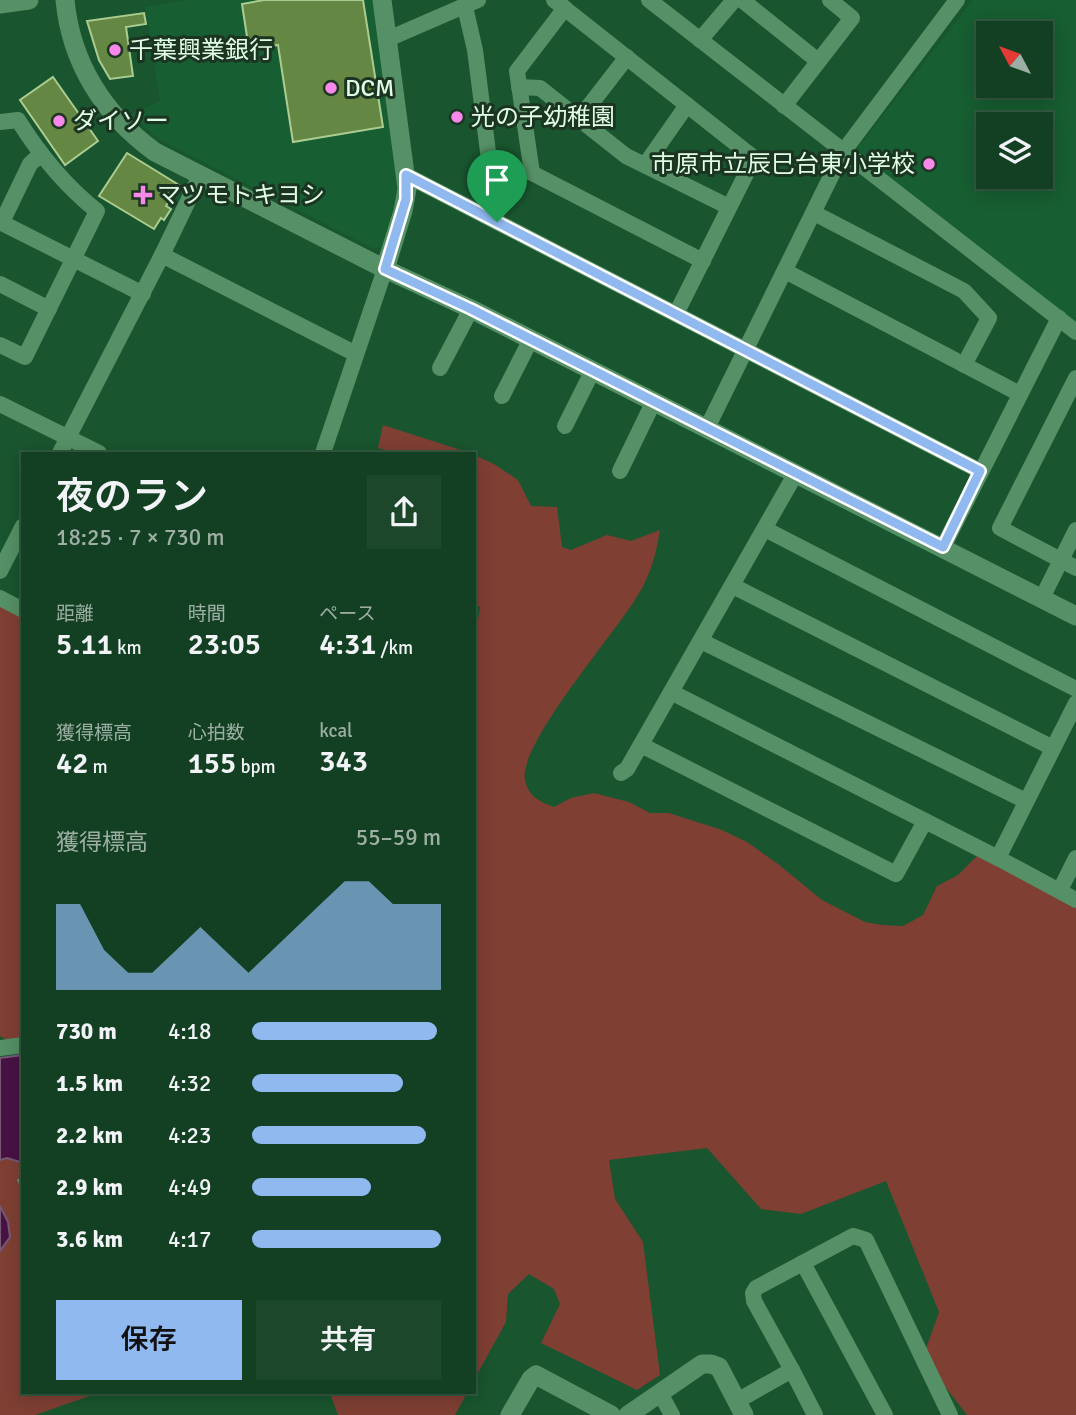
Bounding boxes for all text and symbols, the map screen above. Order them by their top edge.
north arrow [976,21,1054,98]
map controls [976,21,1053,189]
place label: 千葉興業銀行 [129,35,273,65]
marker: 千葉興業銀行 [107,42,123,58]
place label: DCM [345,73,394,103]
marker: DCM [323,80,339,96]
place label: 光の子幼稚園 [471,102,615,132]
place label: ダイソー [73,106,169,136]
marker: 光の子幼稚園 [449,109,465,125]
button: layers [976,112,1053,189]
marker: ダイソー [51,113,67,129]
place label: 市原市立辰巳台東小学校 [651,149,915,179]
pin [467,150,527,222]
marker: 市原市立辰巳台東小学校 [921,156,937,172]
icon: arrive [478,161,516,199]
place label: マツモトキヨシ [157,180,325,210]
marker: マツモトキヨシ [135,187,151,203]
text: 夜のラン [56,473,208,520]
button: share [367,475,441,549]
text: 18:25 · 7 × 730 m [56,523,225,552]
text: 距離 [56,602,94,626]
text: 時間 [188,602,226,626]
text: ペース [319,602,375,626]
text: 5.11 [56,626,113,663]
text: 23:05 [188,626,261,663]
text: 4:31 [319,626,376,663]
text: km [113,636,142,660]
text: /km [376,636,413,660]
text: kcal [319,719,353,743]
text: 獲得標高 [56,721,132,745]
text: 心拍数 [188,721,245,745]
text: 343 [319,743,368,780]
text: 42 [56,745,88,782]
text: 155 [188,745,236,782]
text: m [88,755,108,779]
text: bpm [236,755,276,779]
text: 55–59 m [356,823,441,852]
text: 獲得標高 [56,828,148,857]
text: 730 m [56,1017,117,1046]
text: 4:18 [168,1017,211,1046]
text: 1.5 km [56,1069,123,1098]
text: 4:32 [168,1069,211,1098]
text: 2.2 km [56,1121,123,1150]
text: 4:23 [168,1121,211,1150]
text: 2.9 km [56,1173,123,1202]
text: 4:49 [168,1173,211,1202]
text: 3.6 km [56,1225,123,1254]
text: 4:17 [168,1225,211,1254]
button: 保存 [56,1300,242,1380]
button: 共有 [256,1300,441,1380]

